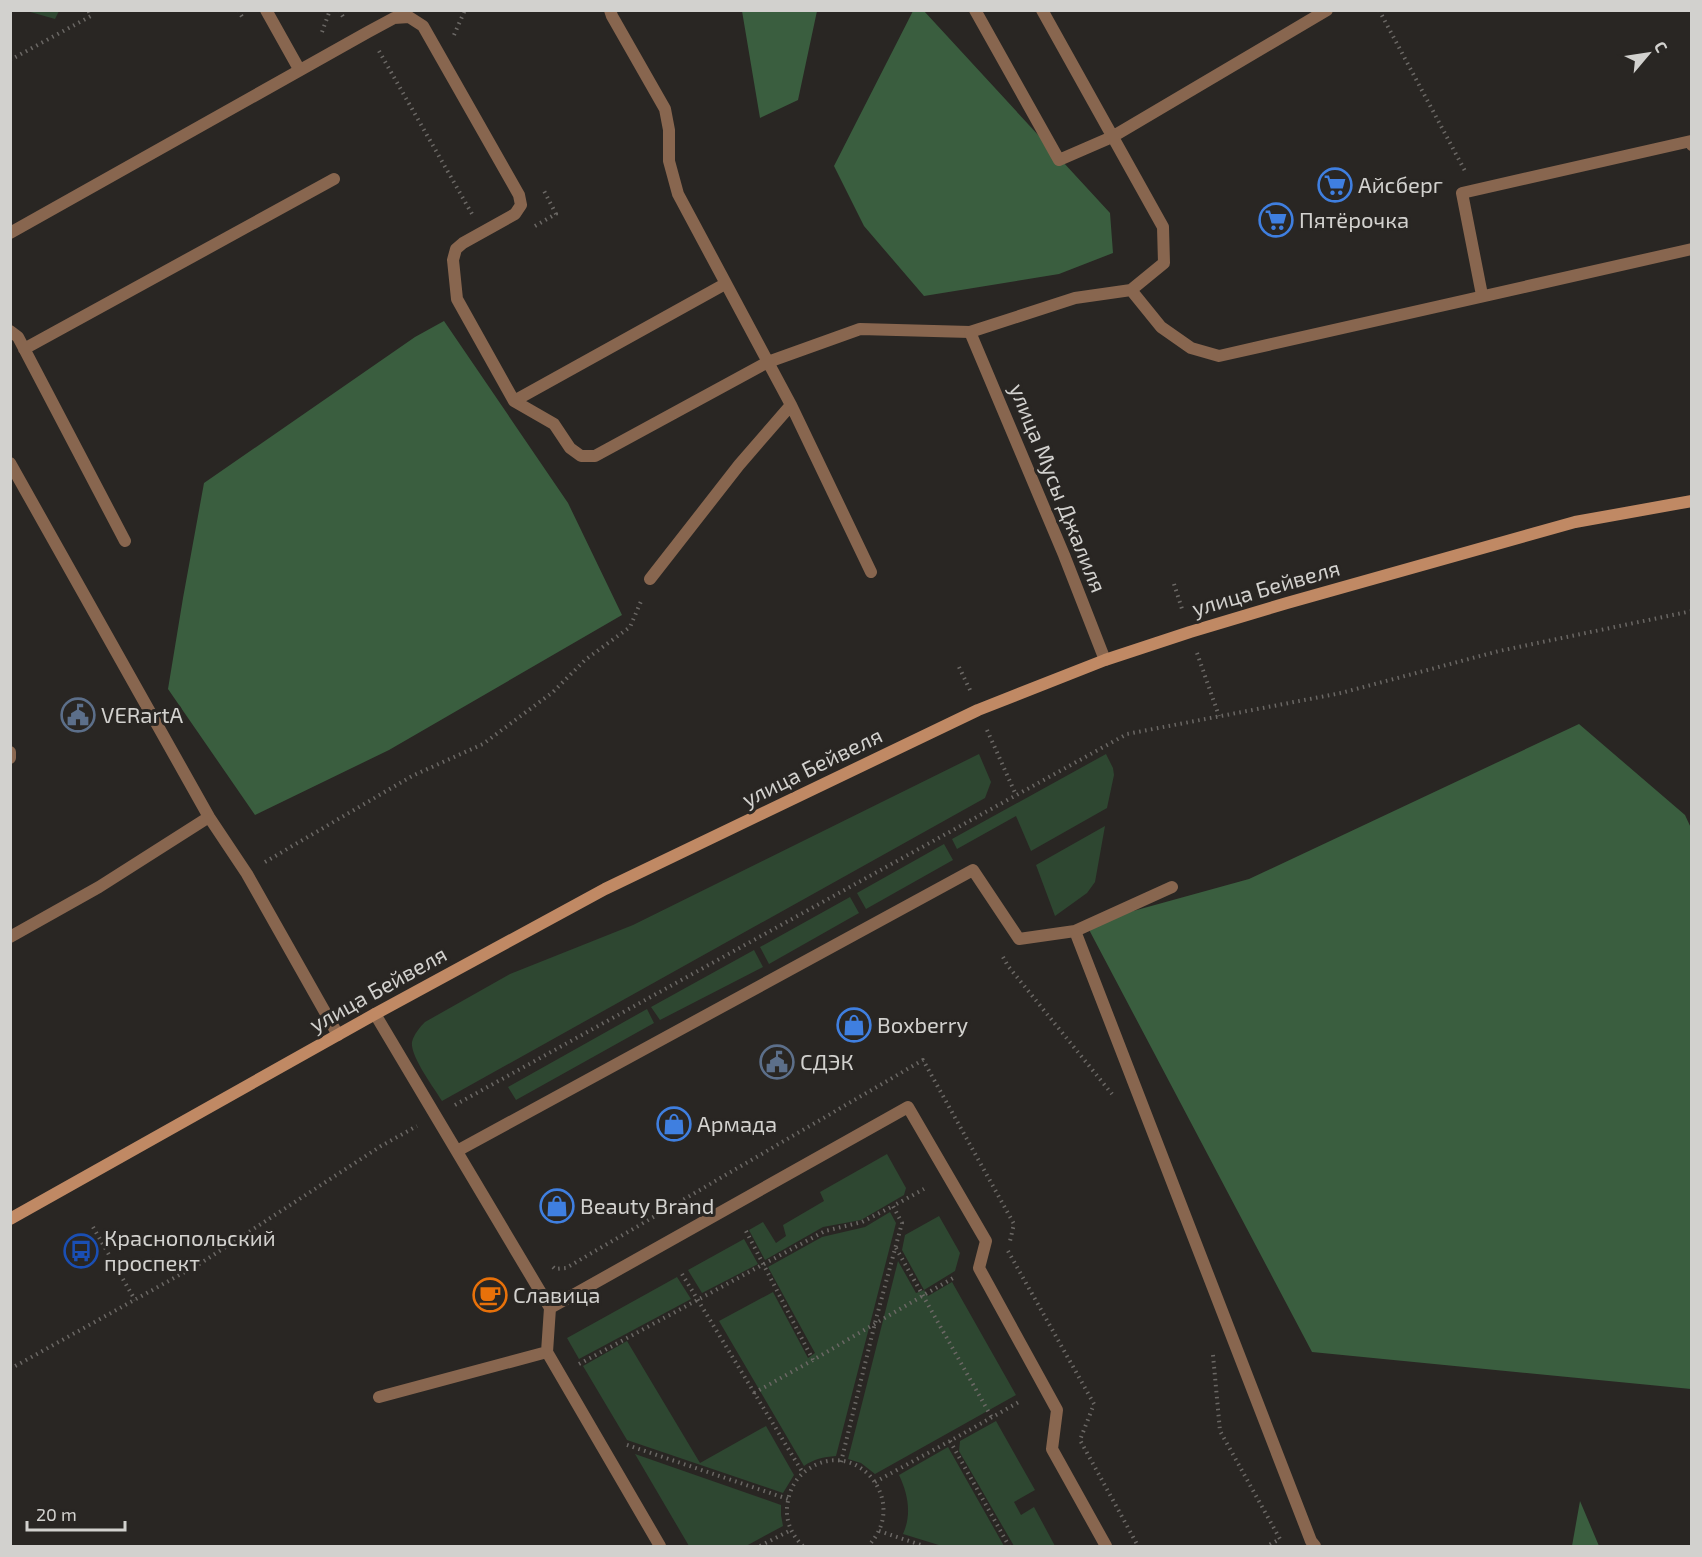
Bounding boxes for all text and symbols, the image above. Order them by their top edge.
north arrow [1618,24,1678,84]
text: С [1651,38,1672,55]
supermarket icon: Айсберг [1317,167,1353,203]
place label: Айсберг [1358,171,1443,197]
supermarket icon: Пятёрочка [1258,202,1294,238]
place label: Пятёрочка [1299,206,1409,232]
street label: улица Мусы Джалиля [1004,379,1113,596]
street label: улица Бейвеля [1189,553,1343,622]
public building icon: VERartA [60,697,96,733]
place label: VERartA [101,701,184,727]
street label: улица Бейвеля [737,721,886,812]
street label: улица Бейвеля [304,940,451,1037]
shop icon: Boxberry [836,1007,872,1043]
place label: Boxberry [877,1011,969,1037]
public building icon: СДЭК [759,1044,795,1080]
place label: СДЭК [800,1048,854,1074]
shop icon: Армада [656,1106,692,1142]
place label: Армада [697,1110,777,1136]
shop icon: Beauty Brand [539,1188,575,1224]
place label: Beauty Brand [580,1192,714,1218]
place label: Краснопольский проспект [104,1224,276,1275]
bus stop icon: Краснопольский проспект [63,1233,99,1269]
cafe icon: Славица [472,1277,508,1313]
place label: Славица [513,1281,600,1307]
scale bar [27,1494,124,1532]
text: 20 m [36,1503,77,1525]

